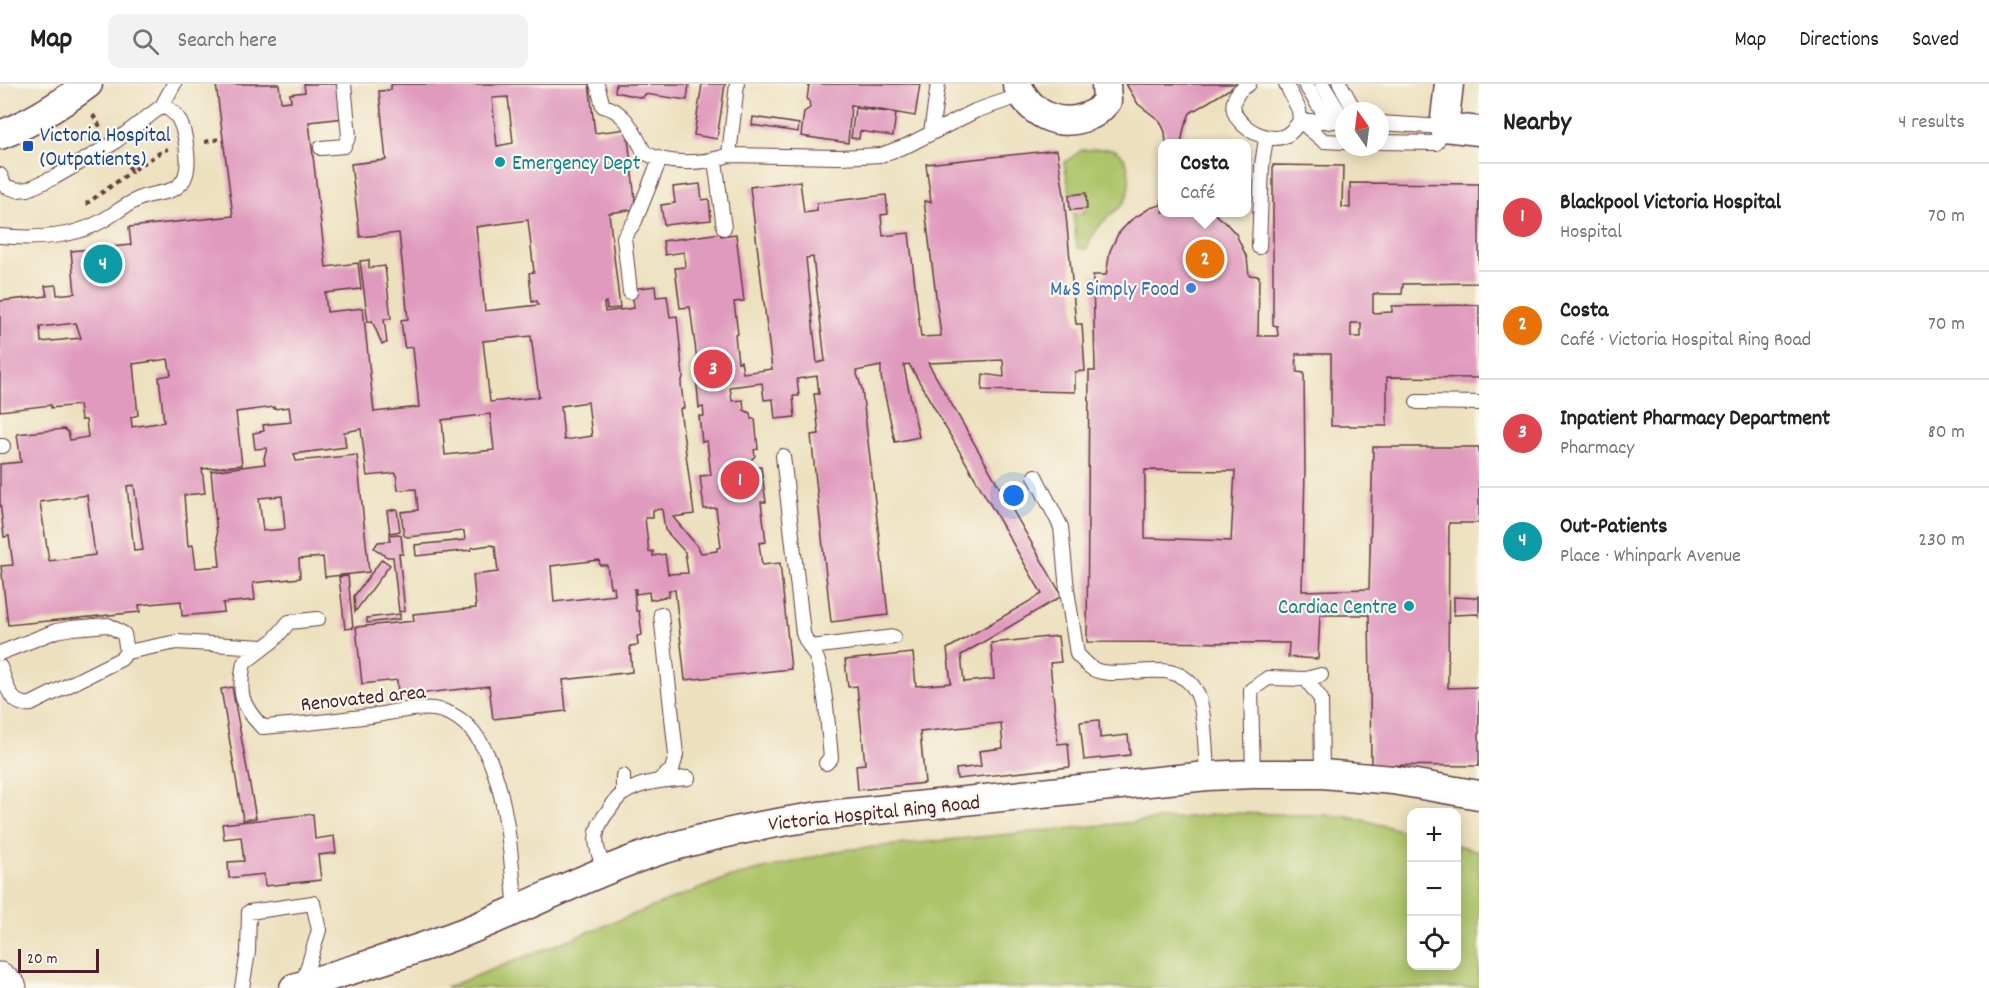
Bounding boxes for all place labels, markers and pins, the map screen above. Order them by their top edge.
place label: Victoria Hospital (Outpatients) [40,122,171,176]
marker: Victoria Hospital (Outpatients) [21,139,35,153]
place label: Emergency Dept [512,150,641,180]
marker: Emergency Dept [493,155,507,169]
pin: 2 [1186,236,1224,282]
pin: 4 [84,242,122,286]
place label: M&S Simply Food [1050,276,1179,306]
marker: M&S Simply Food [1184,281,1198,295]
pin: 3 [694,346,732,392]
pin: 1 [720,458,760,502]
place label: Cardiac Centre [1278,594,1397,624]
marker: Cardiac Centre [1402,599,1416,613]

